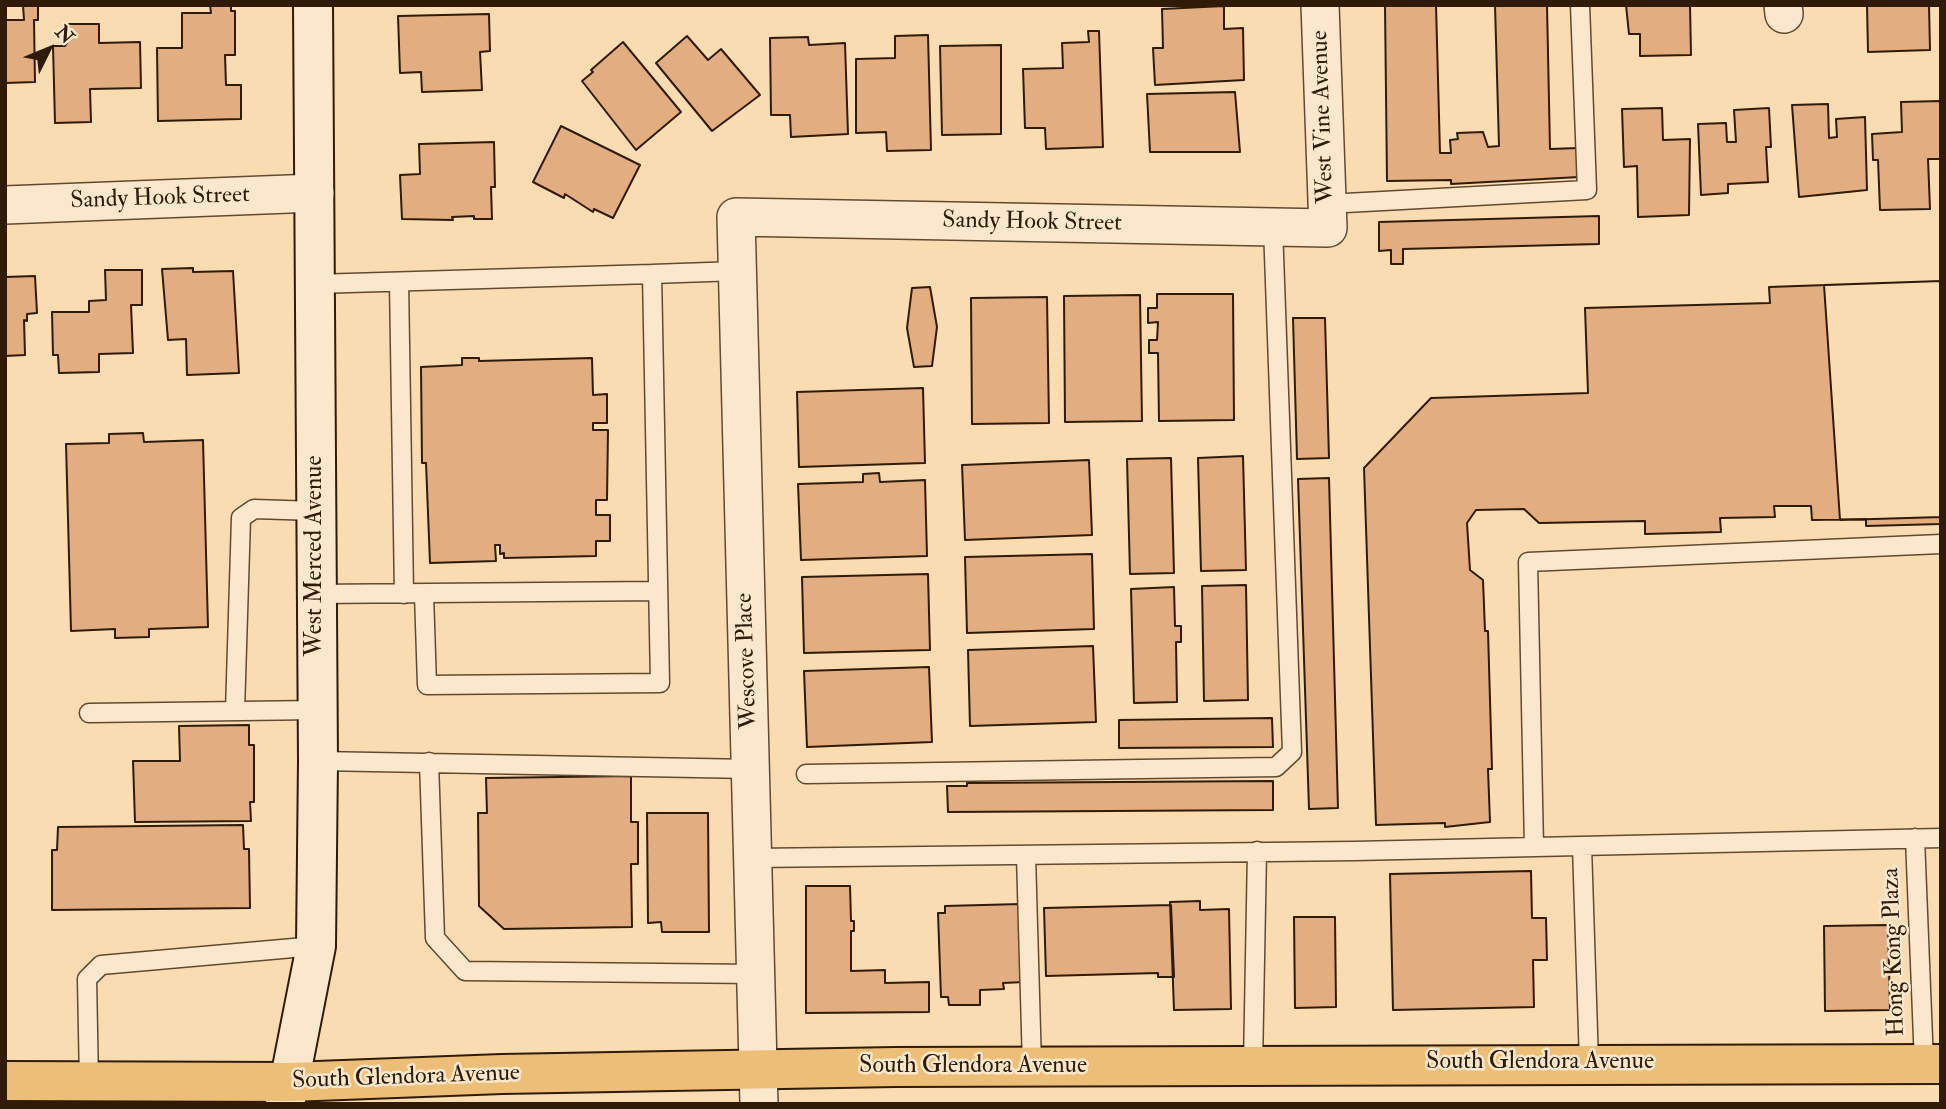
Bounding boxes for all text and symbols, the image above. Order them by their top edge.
north arrow [14,14,84,84]
text: N [50,20,79,49]
street label: West Vine Avenue [1307,30,1341,204]
street label: Sandy Hook Street [70,181,250,217]
street label: Sandy Hook Street [942,207,1122,239]
street label: West Merced Avenue [302,455,330,657]
street label: Wescove Place [731,592,765,730]
street label: Hong Kong Plaza [1878,867,1912,1037]
street label: South Glendora Avenue [1426,1049,1654,1077]
street label: South Glendora Avenue [859,1053,1087,1081]
street label: South Glendora Avenue [292,1060,520,1096]

